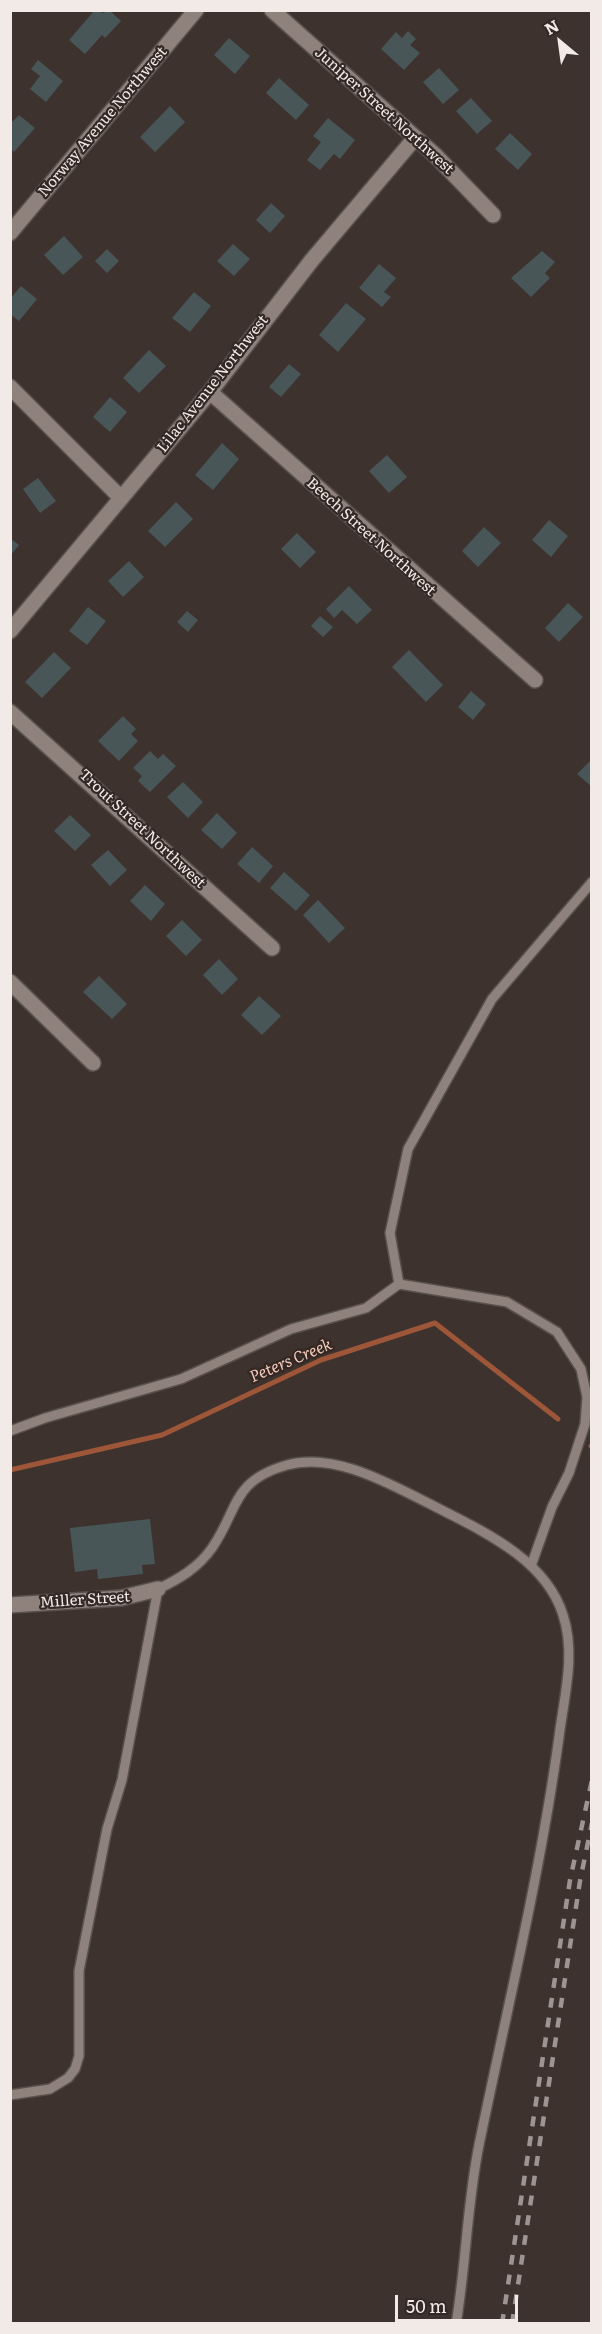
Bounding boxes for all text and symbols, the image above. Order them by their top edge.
north arrow [530,12,590,72]
text: N [540,13,563,40]
street label: Norway Avenue Northwest [35,43,171,201]
street label: Juniper Street Northwest [311,44,457,178]
street label: Lilac Avenue Northwest [154,312,272,456]
street label: Beech Street Northwest [303,474,439,600]
street label: Trout Street Northwest [75,766,209,892]
water label: Peters Creek [247,1335,335,1387]
street label: Miller Street [39,1588,131,1612]
scale bar [398,2283,521,2321]
text: 50 m [406,2292,447,2319]

